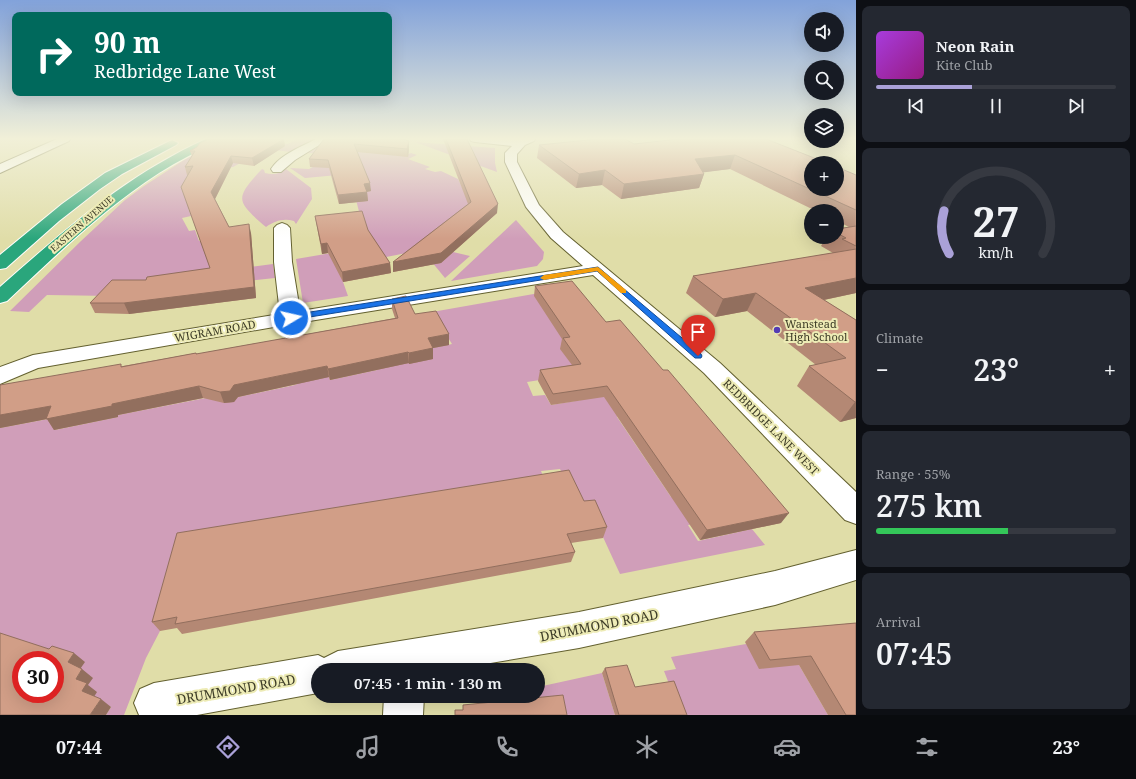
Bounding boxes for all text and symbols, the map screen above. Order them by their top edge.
map controls [804,12,844,244]
button: sound [804,12,844,52]
text: 90 m [94,23,161,61]
icon: right [28,28,80,80]
text: Neon Rain [936,36,1014,56]
text: Kite Club [936,56,992,74]
text: Redbridge Lane West [94,59,276,83]
button: search [804,60,844,100]
icon: previous [905,95,927,117]
icon: pause [985,95,1007,117]
icon: next [1065,95,1087,117]
button: layers [804,108,844,148]
button: + [804,156,844,196]
text: 27 [972,192,1020,248]
street label: EASTERN AVENUE [48,193,116,254]
button: − [804,204,844,244]
text: km/h [978,242,1014,261]
position arrow [270,297,312,339]
pin [681,315,715,356]
street label: WIGRAM ROAD [173,316,257,345]
place label: Wanstead High School [785,316,848,344]
icon: arrive [687,321,709,343]
marker: Wanstead High School [772,325,782,335]
text: Climate [876,329,923,347]
text: 23° [973,349,1019,390]
text: − [876,354,889,384]
text: + [1104,354,1116,384]
street label: REDBRIDGE LANE WEST [720,375,823,478]
text: Range · 55% [876,465,950,483]
text: 275 km [876,485,982,526]
street label: DRUMMOND ROAD [538,605,660,645]
text: Arrival [876,613,920,631]
text: 07:45 [876,633,952,674]
speed limit sign: 30 [12,651,64,703]
street label: DRUMMOND ROAD [175,670,297,708]
text: 07:45 · 1 min · 130 m [354,673,502,693]
icon: directions [214,733,242,761]
icon: music [354,733,382,761]
icon: phone [493,733,521,761]
icon: climate [633,733,661,761]
icon: car [773,733,801,761]
icon: filters [913,733,941,761]
text: 07:44 [56,735,102,759]
text: 23° [1053,735,1080,759]

